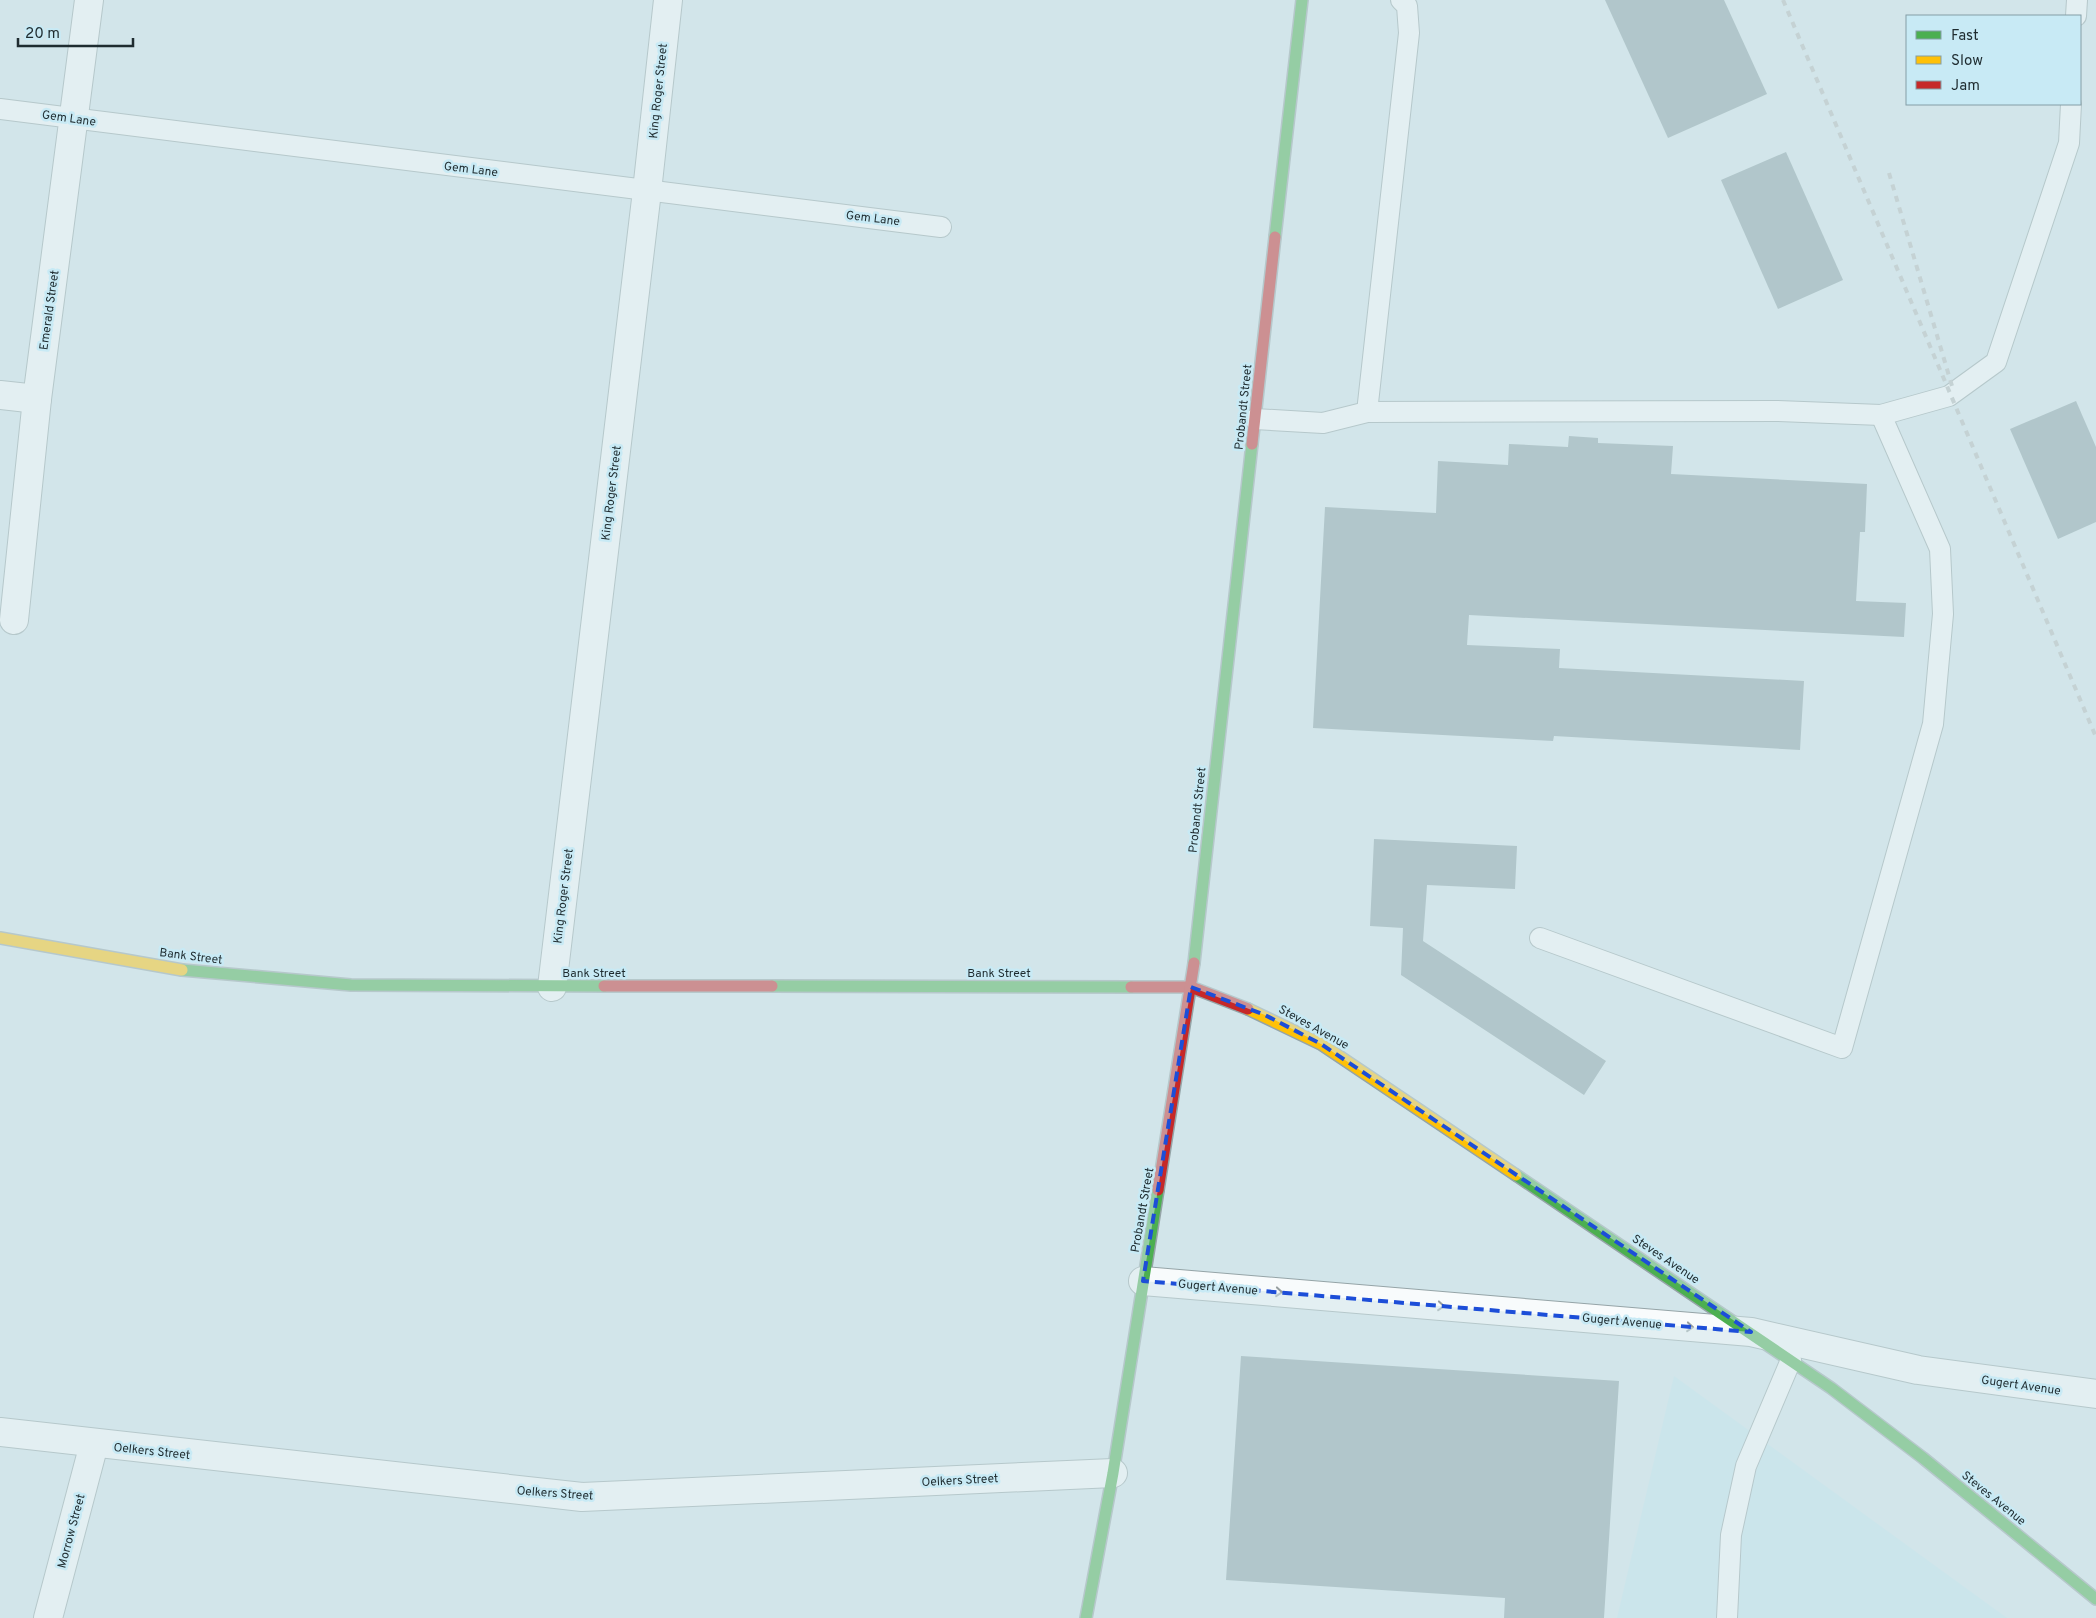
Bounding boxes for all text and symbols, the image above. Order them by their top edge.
scale bar [18,15,132,47]
legend [1906,15,2081,105]
text: 20 m [25,25,60,44]
text: Fast [1951,27,1979,46]
street label: King Roger Street [646,43,672,140]
text: Slow [1951,52,1983,71]
text: Jam [1951,77,1980,96]
street label: Gem Lane [41,107,97,131]
street label: Gem Lane [443,159,499,181]
street label: Gem Lane [845,208,901,230]
street label: Emerald Street [36,269,64,351]
street label: Probandt Street [1232,363,1256,451]
street label: King Roger Street [598,445,626,542]
street label: Probandt Street [1186,766,1210,854]
street label: King Roger Street [550,848,578,945]
street label: Bank Street [158,945,223,969]
street label: Bank Street [562,966,626,982]
street label: Bank Street [967,966,1031,982]
street label: Steves Avenue [1275,1002,1352,1054]
street label: Probandt Street [1128,1166,1158,1254]
street label: Steves Avenue [1629,1231,1702,1288]
street label: Gugert Avenue [1177,1277,1258,1299]
one-way arrow [1276,1287,1284,1298]
one-way arrow [1437,1300,1445,1311]
street label: Gugert Avenue [1581,1311,1662,1333]
one-way arrow [1687,1321,1695,1332]
street label: Gugert Avenue [1980,1372,2062,1399]
street label: Oelkers Street [113,1440,191,1464]
street label: Steves Avenue [1958,1468,2029,1530]
street label: Oelkers Street [921,1471,999,1491]
street label: Oelkers Street [516,1483,594,1505]
street label: Morrow Street [54,1492,90,1570]

